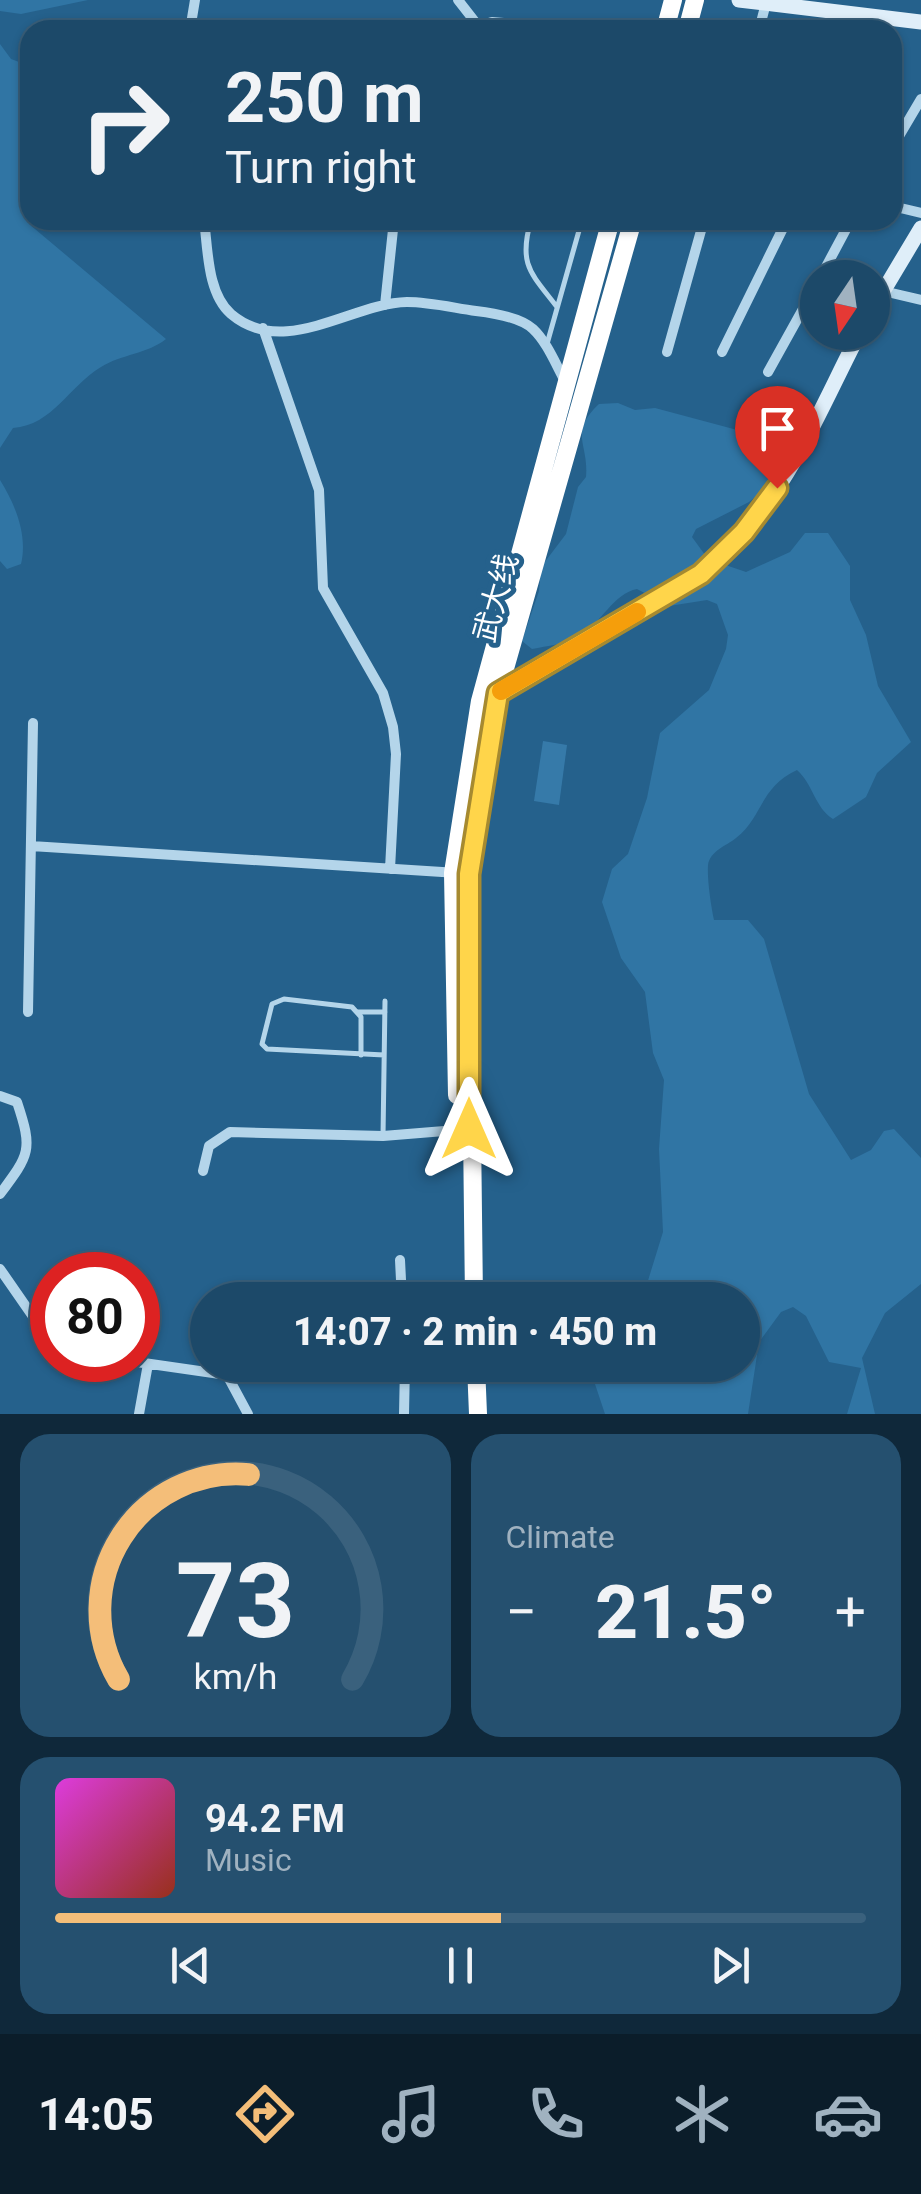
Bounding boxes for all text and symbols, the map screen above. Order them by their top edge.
text: 250 m [225,57,424,139]
icon: right [60,60,190,190]
text: Turn right [225,141,417,194]
north arrow [800,260,890,350]
map controls [800,260,890,350]
pin [735,386,820,489]
icon: arrive [750,401,805,456]
street label: 武大线 [466,550,525,646]
position arrow [417,1077,521,1181]
speed limit sign: 80 [30,1252,160,1382]
text: 14:07 · 2 min · 450 m [293,1310,657,1354]
text: Climate [506,1518,615,1556]
text: 73 [176,1541,295,1662]
text: 21.5° [595,1568,777,1656]
text: − [506,1580,537,1644]
text: + [835,1580,866,1644]
text: km/h [193,1656,277,1698]
text: 94.2 FM [205,1797,345,1841]
text: Music [205,1841,292,1879]
icon: previous [163,1938,218,1993]
icon: pause [433,1938,488,1993]
icon: next [703,1938,758,1993]
icon: directions [230,2079,300,2149]
icon: music [376,2079,446,2149]
icon: phone [521,2079,591,2149]
icon: climate [667,2079,737,2149]
icon: car [813,2079,883,2149]
text: 14:05 [38,2088,154,2141]

